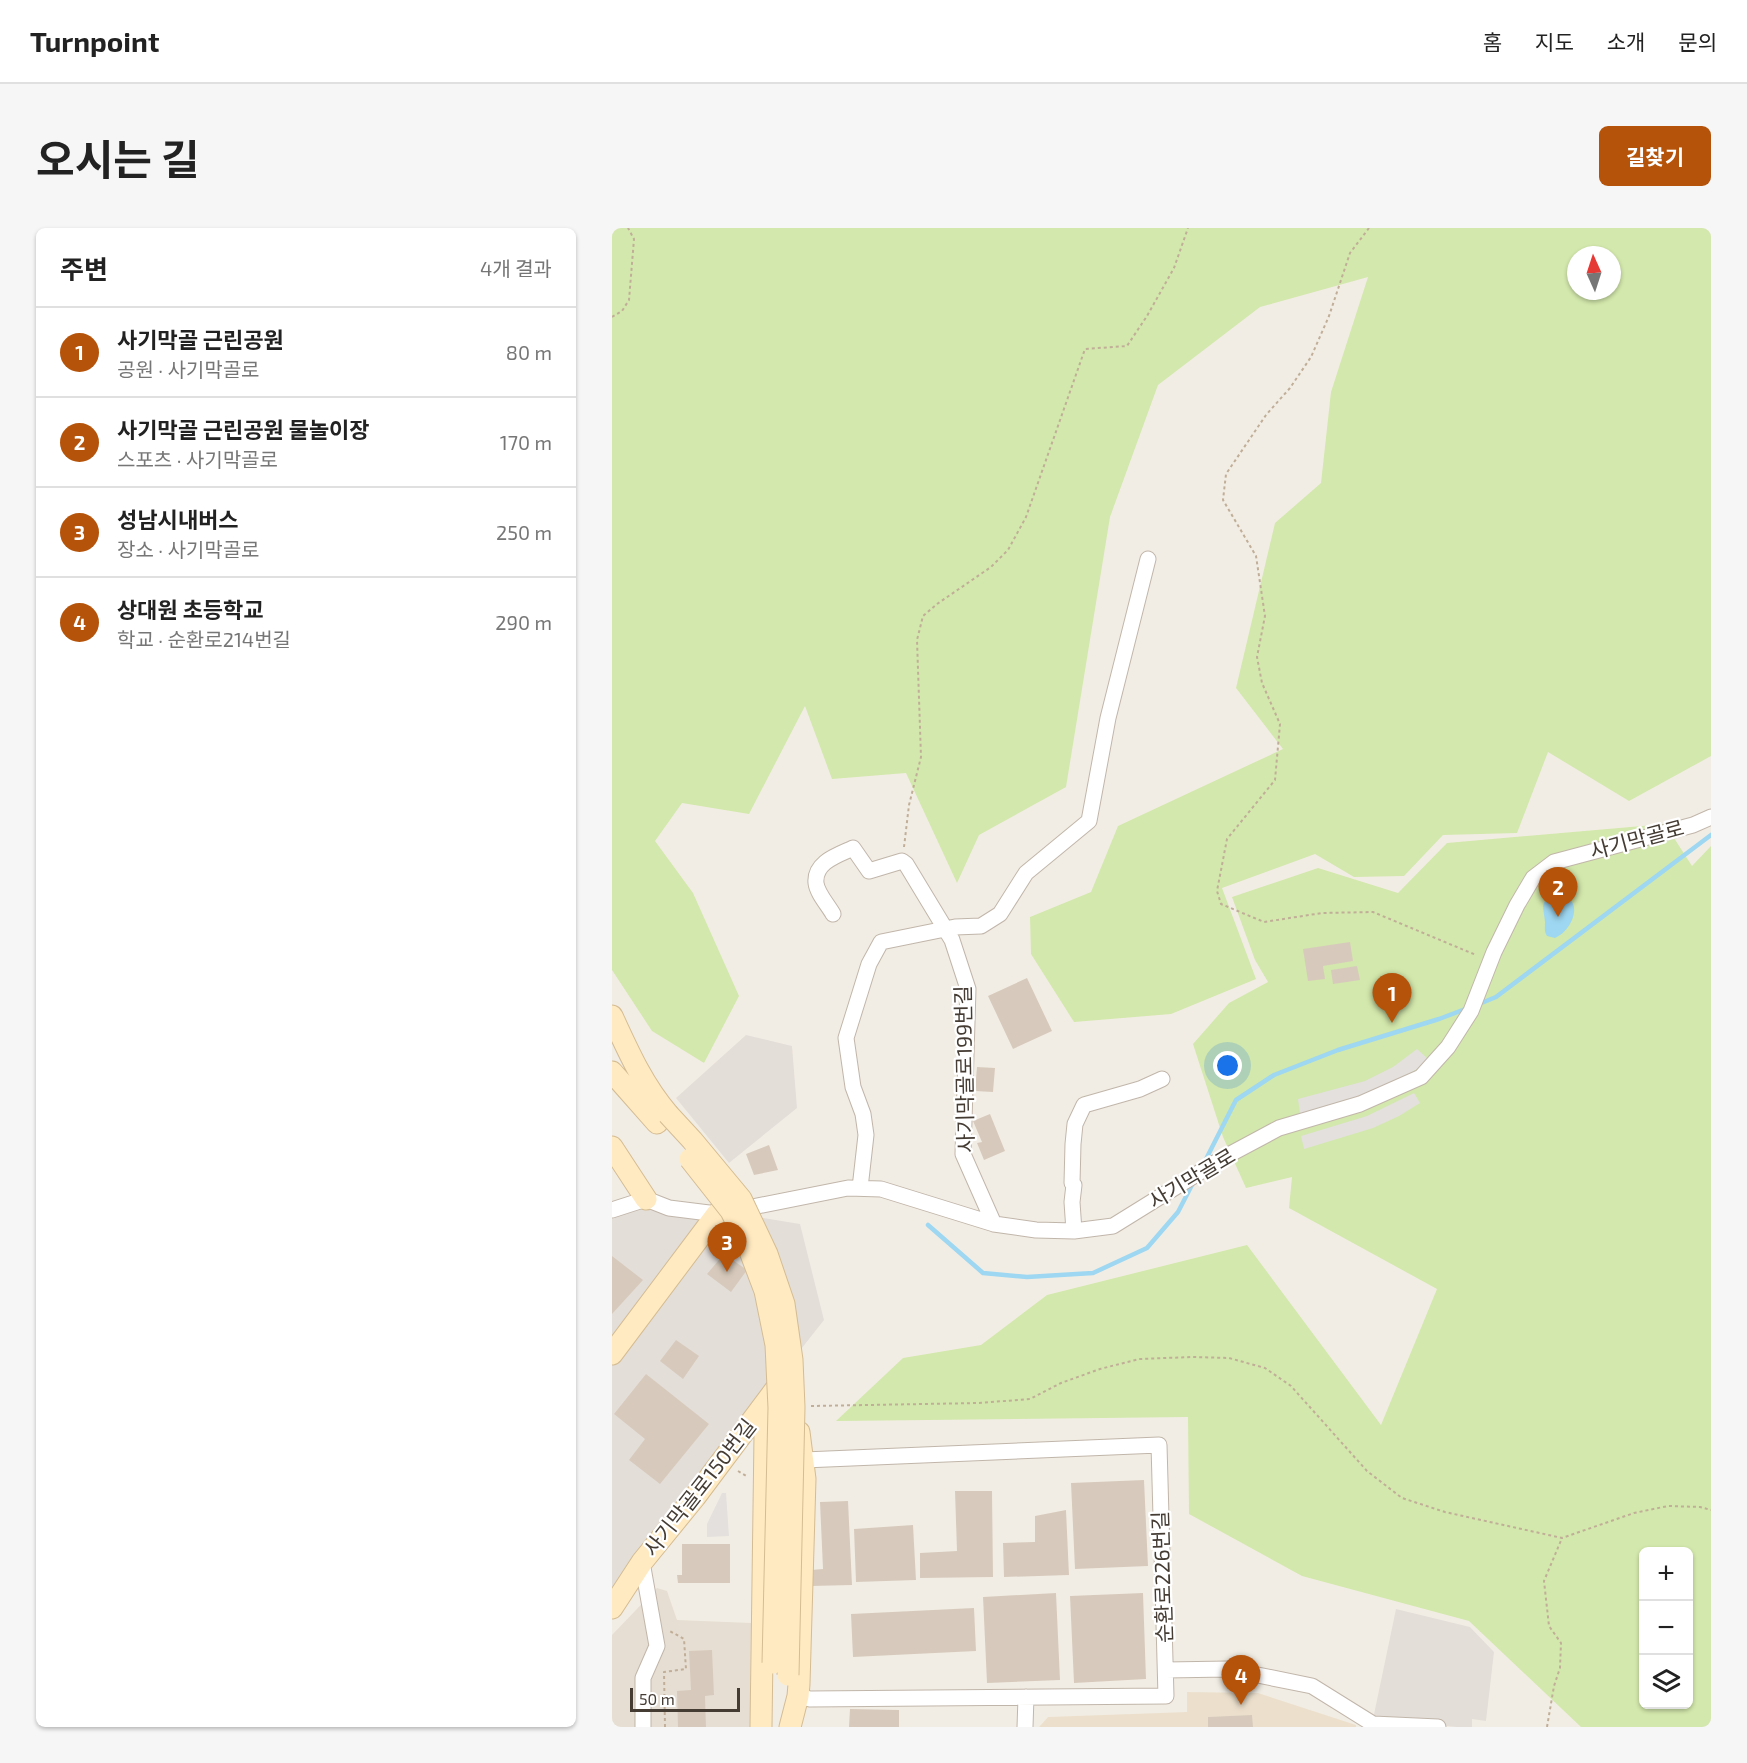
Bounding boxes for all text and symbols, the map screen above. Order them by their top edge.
text: Turnpoint [30,24,159,58]
text: 홈 [1483,29,1502,54]
text: 지도 [1535,29,1574,54]
text: 소개 [1607,29,1645,54]
text: 문의 [1678,29,1717,54]
button: 길찾기 [1599,126,1711,186]
text: 오시는 길 [36,133,200,183]
north arrow [1567,246,1621,300]
text: 주변 [60,253,108,284]
text: 4개 결과 [480,256,552,280]
text: 사기막골 근린공원 [117,326,284,352]
text: 1 [75,340,84,364]
text: 80 m [506,340,552,364]
text: 공원 · 사기막골로 [117,357,259,381]
text: 사기막골 근린공원 물놀이장 [117,416,369,442]
text: 2 [74,430,85,454]
text: 170 m [500,430,552,454]
text: 스포츠 · 사기막골로 [117,447,278,471]
text: 성남시내버스 [117,506,238,532]
text: 3 [74,520,85,544]
text: 250 m [496,520,552,544]
text: 장소 · 사기막골로 [117,537,259,561]
text: 상대원 초등학교 [117,596,263,622]
text: 4 [73,610,86,634]
text: 290 m [495,610,552,634]
text: 학교 · 순환로214번길 [117,627,291,651]
street label: 사기막골로 [1587,814,1687,863]
pin: 2 [1538,868,1578,917]
pin: 1 [1372,974,1412,1023]
street label: 사기막골로199번길 [950,985,977,1153]
your location [1213,1051,1242,1080]
street label: 사기막골로 [1143,1142,1239,1213]
pin: 3 [708,1222,746,1272]
street label: 사기막골로150번길 [637,1413,760,1561]
street label: 순환로226번길 [1147,1511,1176,1644]
map controls [1639,1547,1693,1709]
button: + [1639,1547,1693,1601]
button: − [1639,1601,1693,1655]
button: layers [1639,1655,1693,1709]
pin: 4 [1222,1656,1260,1705]
scale bar [630,1685,740,1712]
text: 50 m [639,1689,675,1708]

